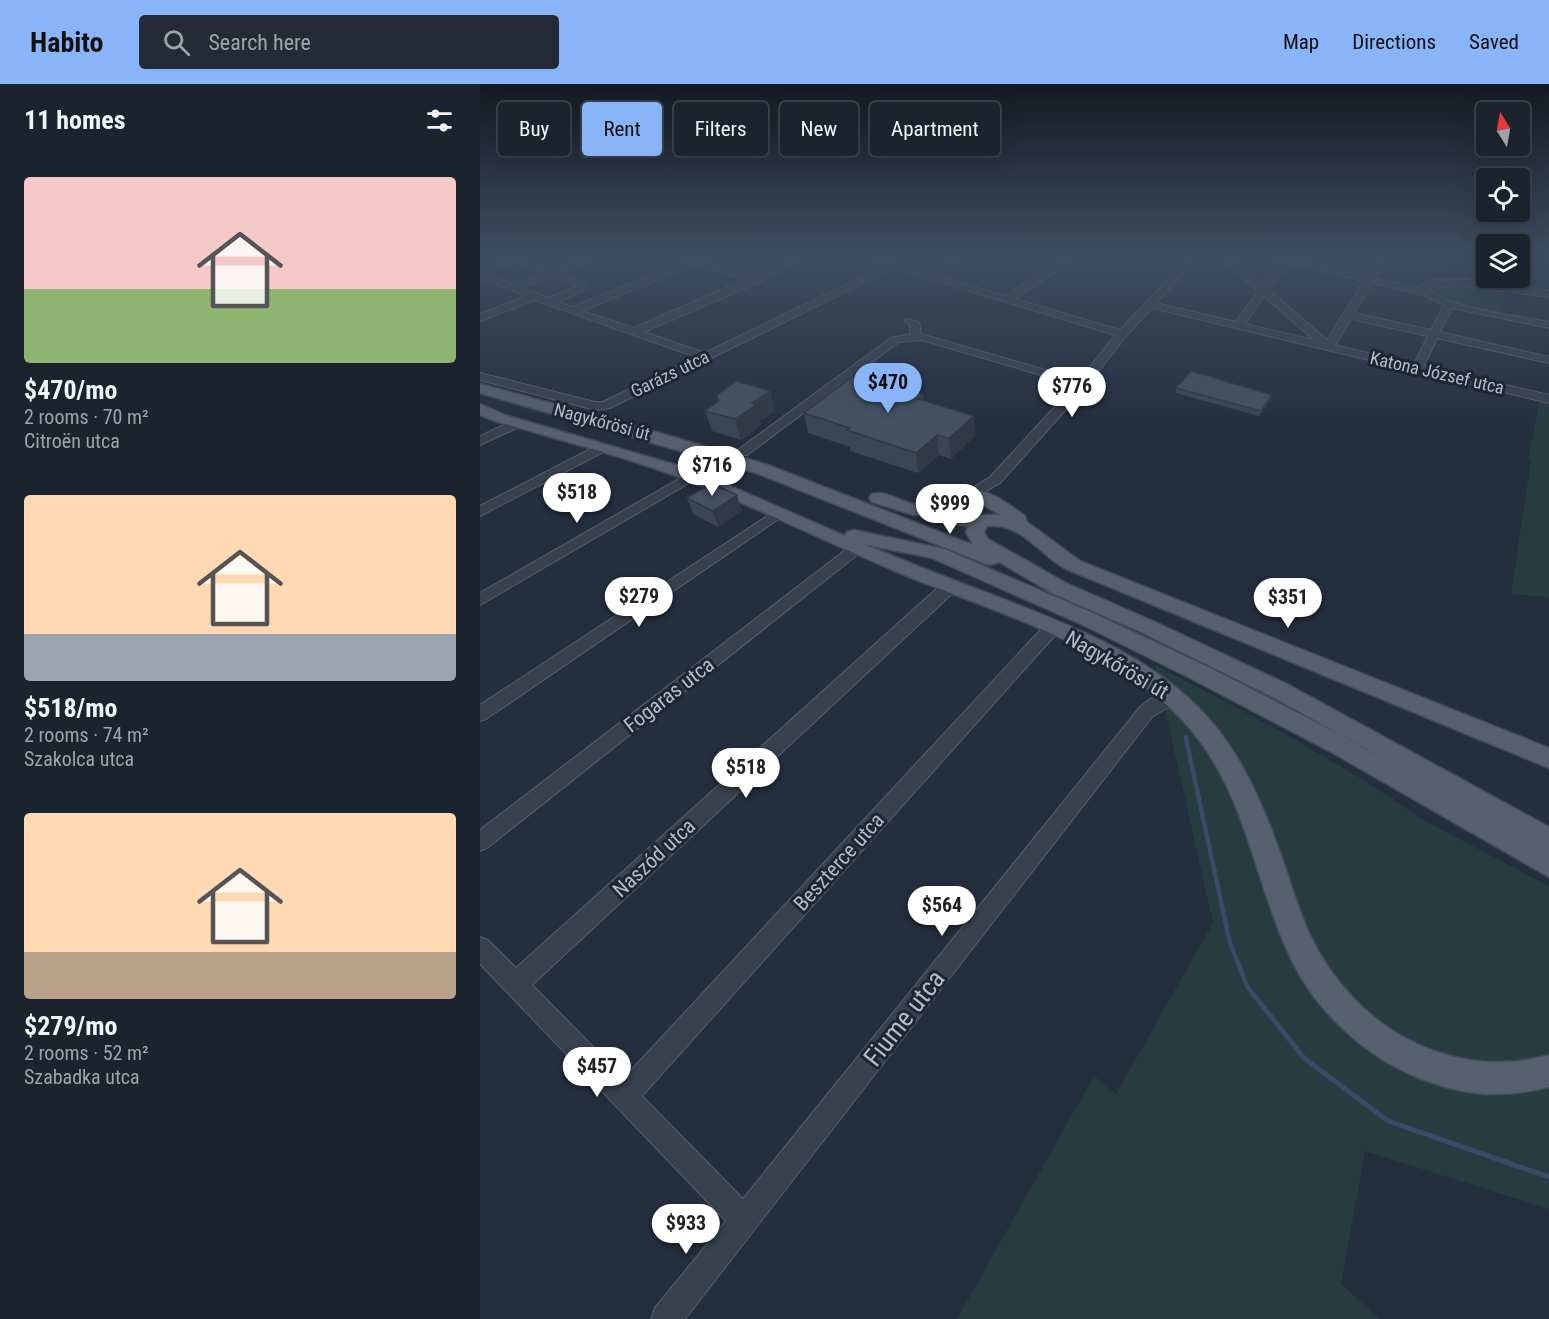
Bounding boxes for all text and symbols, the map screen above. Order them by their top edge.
search box [139,15,559,69]
text: Habito [30,26,103,59]
icon: search [160,26,193,59]
text: Search here [208,30,311,55]
text: Map [1283,30,1319,54]
text: Directions [1352,30,1436,54]
text: Saved [1469,30,1519,54]
chip: Buy [498,102,570,156]
chip: Rent [582,102,662,156]
chip: Filters [674,102,768,156]
chip: New [780,102,858,156]
chip: Apartment [870,102,1000,156]
north arrow [1476,102,1530,156]
map controls [1476,102,1530,288]
icon: filters [423,104,456,137]
text: 11 homes [24,105,126,135]
button: locate [1476,168,1530,222]
icon: home [186,216,294,324]
button: layers [1476,234,1530,288]
street label: Garázs utca [627,346,712,401]
street label: Katona József utca [1368,347,1506,398]
pin: $470 [852,363,924,414]
pin: $776 [1036,367,1108,418]
text: $470 [868,370,908,394]
text: $776 [1052,374,1092,398]
text: $470/mo [24,375,117,405]
street label: Nagykőrösi út [552,399,652,444]
text: 2 rooms · 70 m² [24,405,149,429]
text: Citroën utca [24,429,120,453]
pin: $716 [676,446,748,497]
text: $716 [692,453,732,477]
pin: $518 [541,473,613,524]
text: $518 [557,480,597,504]
pin: $999 [914,484,986,535]
text: $999 [930,491,970,515]
icon: home [186,534,294,642]
pin: $279 [603,577,675,628]
pin: $351 [1252,578,1324,629]
text: $279 [619,584,659,608]
text: $351 [1268,585,1308,609]
street label: Nagykőrösi út [1061,626,1173,704]
street label: Fogaras utca [619,652,719,738]
text: $518/mo [24,693,117,723]
text: 2 rooms · 74 m² [24,723,149,747]
text: Szakolca utca [24,747,134,771]
pin: $518 [710,748,782,799]
text: $518 [726,755,766,779]
street label: Beszterce utca [789,808,889,916]
street label: Naszód utca [608,814,700,902]
icon: home [186,852,294,960]
pin: $564 [906,886,978,937]
text: $564 [922,893,962,917]
street label: Fiume utca [857,964,951,1072]
text: $279/mo [24,1011,117,1041]
text: 2 rooms · 52 m² [24,1041,149,1065]
pin: $457 [561,1047,633,1098]
text: $457 [577,1054,617,1078]
text: Szabadka utca [24,1065,140,1089]
pin: $933 [650,1204,722,1255]
text: $933 [666,1211,706,1235]

